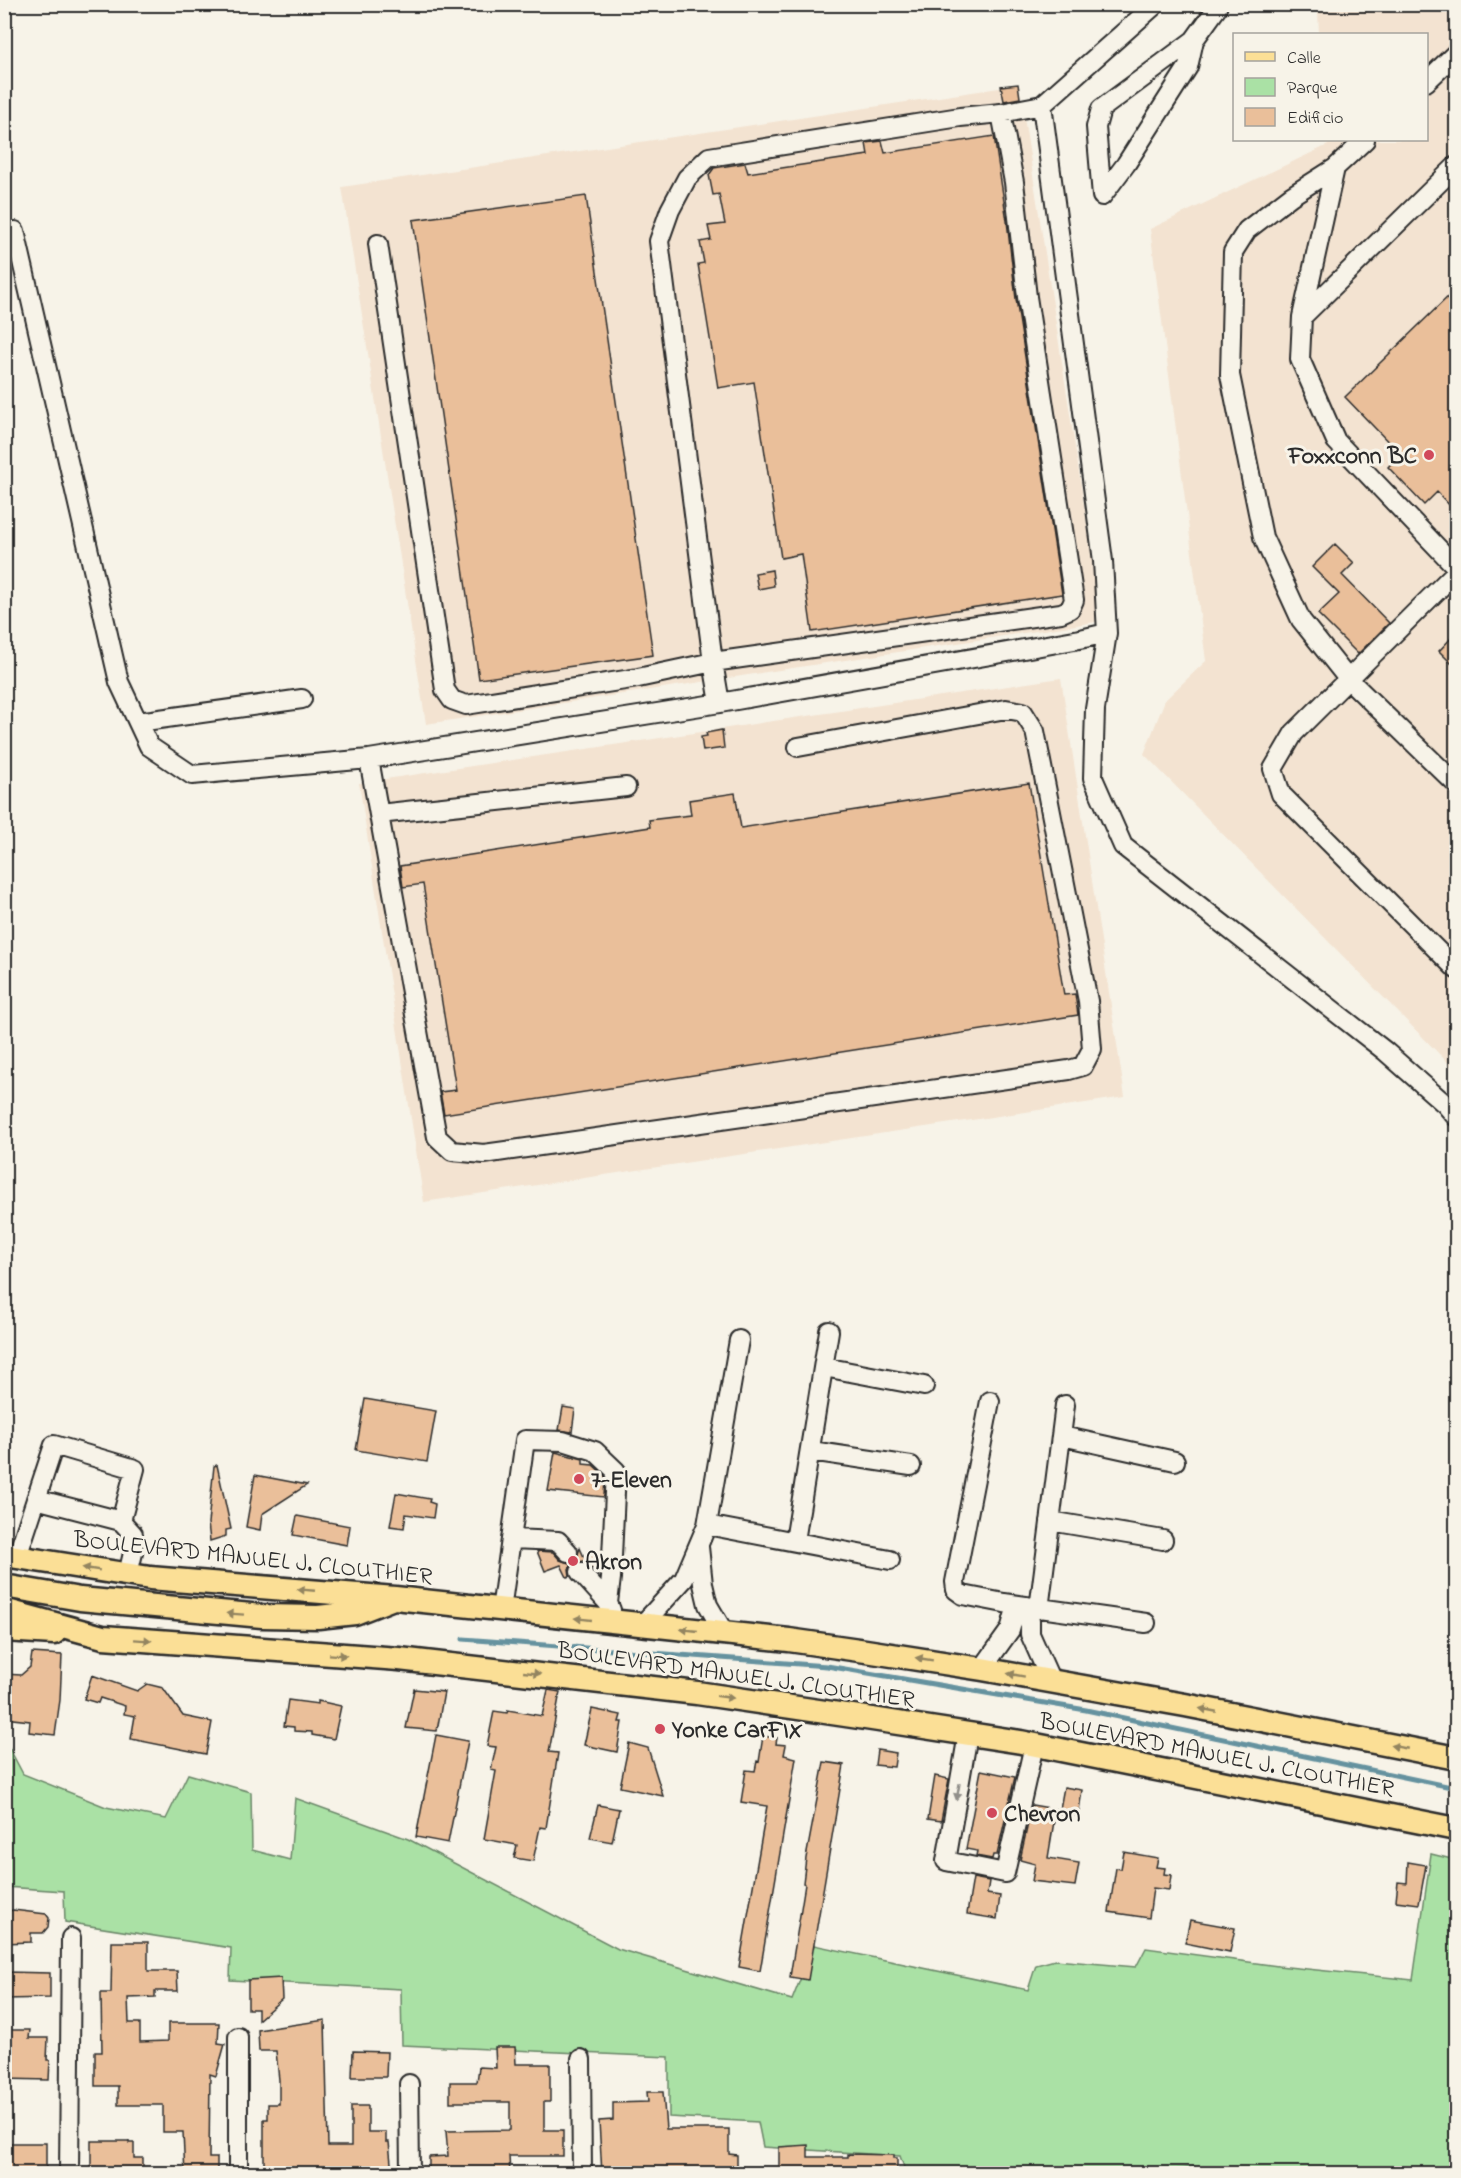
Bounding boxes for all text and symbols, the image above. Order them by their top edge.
legend [1233,33,1428,141]
text: Calle [1287,46,1322,72]
text: Parque [1287,76,1338,102]
text: Edificio [1287,106,1343,132]
place label: Foxxconn BC [1287,440,1417,475]
marker: Foxxconn BC [1422,448,1436,462]
place label: 7-Eleven [591,1464,672,1499]
marker: 7-Eleven [572,1472,586,1486]
street label: BOULEVARD MANUEL J. CLOUTHIER [71,1523,434,1596]
place label: Akron [585,1546,642,1581]
marker: Akron [566,1554,580,1568]
one-way arrow [81,1564,100,1573]
one-way arrow [296,1585,315,1595]
one-way arrow [225,1609,244,1619]
one-way arrow [574,1614,593,1624]
one-way arrow [679,1625,698,1635]
street label: BOULEVARD MANUEL J. CLOUTHIER [554,1634,917,1719]
one-way arrow [134,1635,153,1645]
one-way arrow [328,1650,347,1659]
one-way arrow [915,1655,934,1664]
one-way arrow [522,1668,541,1678]
one-way arrow [1006,1670,1025,1679]
one-way arrow [716,1693,735,1702]
street label: BOULEVARD MANUEL J. CLOUTHIER [1035,1705,1397,1808]
one-way arrow [1198,1705,1217,1714]
place label: Yonke CarFIX [671,1714,803,1749]
marker: Yonke CarFIX [653,1722,667,1736]
one-way arrow [1389,1742,1408,1751]
one-way arrow [953,1783,962,1802]
place label: Chevron [1004,1798,1081,1833]
marker: Chevron [985,1806,999,1820]

